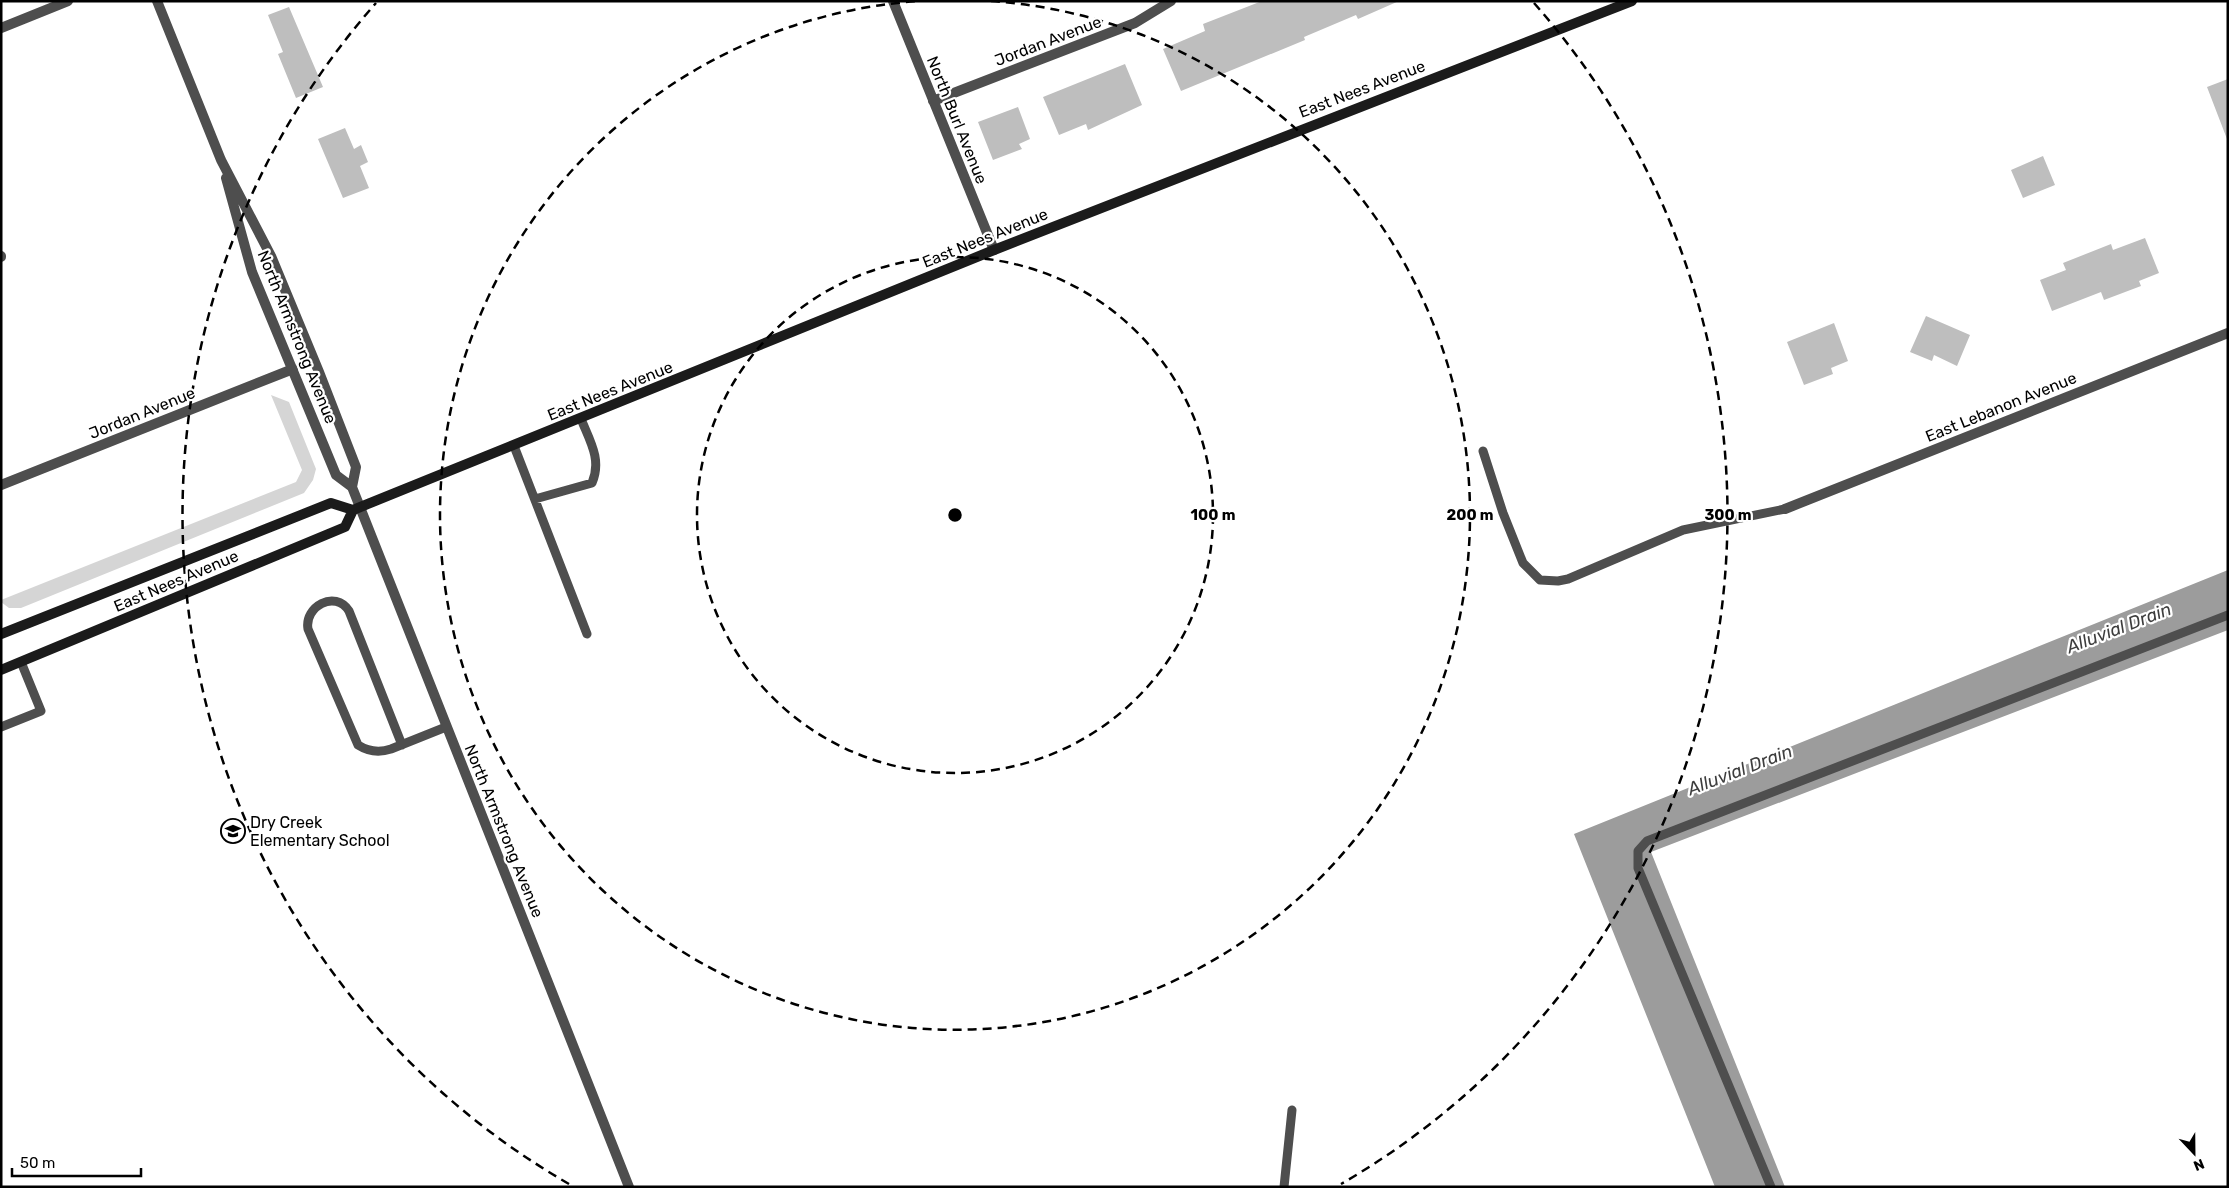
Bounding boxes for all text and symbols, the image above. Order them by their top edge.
street label: Jordan Avenue [992,12,1104,70]
street label: North Burl Avenue [923,53,991,187]
street label: East Nees Avenue [1296,56,1428,122]
street label: East Nees Avenue [920,204,1051,272]
street label: North Armstrong Avenue [254,248,341,426]
street label: East Nees Avenue [545,357,676,425]
street label: East Lebanon Avenue [1923,368,2079,446]
street label: Jordan Avenue [86,383,198,443]
centre of rings [946,506,964,524]
text: 100 m [1191,506,1235,524]
text: 200 m [1446,506,1494,524]
text: 300 m [1704,506,1752,524]
street label: East Nees Avenue [111,546,241,616]
water label: Alluvial Drain [2063,598,2175,658]
water label: Alluvial Drain [1684,740,1796,800]
street label: North Armstrong Avenue [461,742,548,920]
place label: Dry Creek Elementary School [250,813,390,850]
school or university icon: Dry Creek Elementary School [220,818,246,844]
north arrow [2169,1128,2219,1178]
scale bar [12,1146,141,1178]
text: 50 m [20,1154,55,1172]
text: N [2191,1155,2207,1174]

